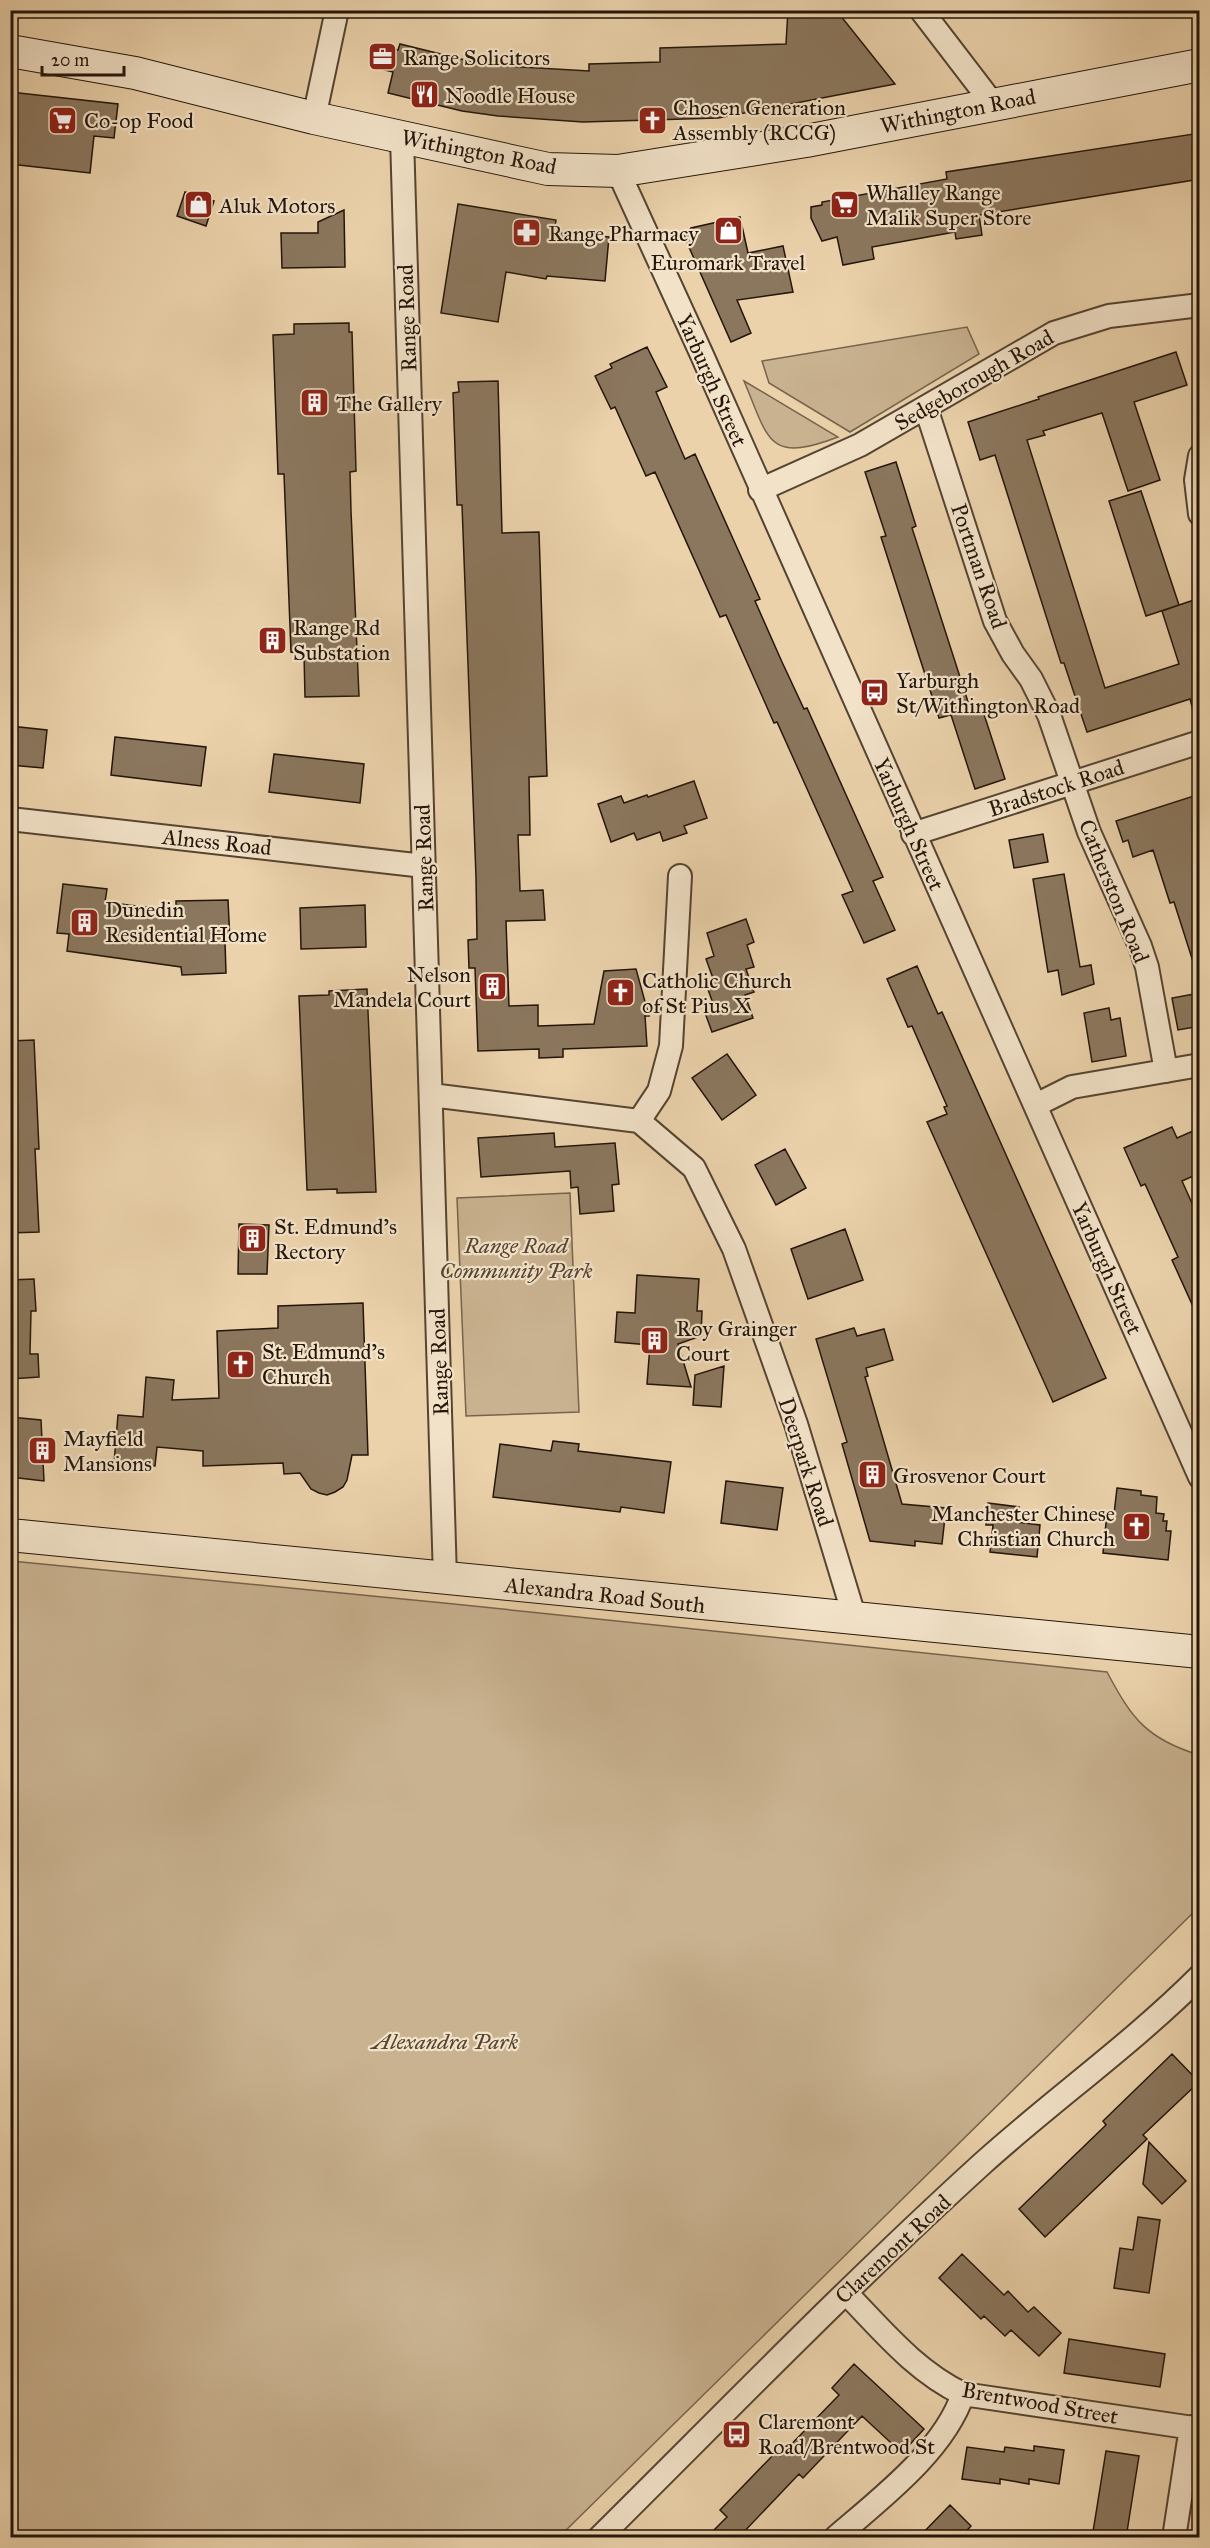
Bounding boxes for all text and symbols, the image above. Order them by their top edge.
scale bar [42,39,124,77]
office icon: Range Solicitors [366,41,398,73]
place label: Range Solicitors [403,44,550,71]
text: 20 m [51,49,89,71]
restaurant icon: Noodle House [408,79,440,111]
place label: Noodle House [445,82,576,109]
street label: Withington Road [878,83,1038,139]
place label: Chosen Generation Assembly (RCCG) [672,94,846,146]
supermarket icon: Co-op Food [47,104,79,136]
church icon: Chosen Generation Assembly (RCCG) [636,104,668,136]
place label: Co-op Food [84,107,194,134]
street label: Withington Road [399,124,559,180]
place label: Whalley Range Malik Super Store [866,179,1031,231]
shop icon: Aluk Motors [182,189,214,221]
supermarket icon: Whalley Range Malik Super Store [829,189,861,221]
place label: Aluk Motors [218,192,335,219]
shop icon: Euromark Travel [712,214,744,246]
pharmacy icon: Range Pharmacy [511,217,543,249]
place label: Range Pharmacy [548,220,699,247]
place label: Euromark Travel [651,249,805,276]
street label: Range Road [392,264,422,372]
street label: Yarburgh Street [671,309,753,451]
street label: Sedgeborough Road [890,323,1058,437]
building icon: The Gallery [299,387,331,419]
place label: The Gallery [336,390,443,417]
street label: Portman Road [945,500,1013,632]
place label: Range Rd Substation [293,614,390,666]
building icon: Range Rd Substation [256,624,288,656]
place label: Yarburgh St/Withington Road [896,667,1080,719]
bus stop icon: Yarburgh St/Withington Road [859,677,891,709]
street label: Yarburgh Street [868,753,950,895]
street label: Bradstock Road [985,753,1127,823]
street label: Range Road [409,804,439,912]
street label: Catherston Road [1073,815,1155,967]
street label: Alness Road [160,823,273,861]
place label: Dunedin Residential Home [105,896,267,948]
building icon: Dunedin Residential Home [68,906,100,938]
place label: Nelson Mandela Court [333,961,471,1013]
place label: Catholic Church of St Pius X [642,967,792,1019]
building icon: Nelson Mandela Court [476,971,508,1003]
church icon: Catholic Church of St Pius X [605,977,637,1009]
street label: Yarburgh Street [1066,1197,1148,1339]
place label: St. Edmund's Rectory [274,1213,397,1265]
building icon: St. Edmund's Rectory [237,1223,269,1255]
park label: Range Road Community Park [439,1232,593,1284]
street label: Range Road [424,1308,454,1416]
place label: Roy Grainger Court [676,1315,797,1367]
building icon: Roy Grainger Court [639,1325,671,1357]
place label: St. Edmund's Church [262,1338,385,1390]
church icon: St. Edmund's Church [225,1348,257,1380]
street label: Deerpark Road [772,1394,840,1530]
place label: Mayfield Mansions [63,1425,152,1477]
building icon: Mayfield Mansions [26,1435,58,1467]
building icon: Grosvenor Court [856,1459,888,1491]
place label: Grosvenor Court [893,1462,1046,1489]
place label: Manchester Chinese Christian Church [931,1500,1115,1552]
church icon: Manchester Chinese Christian Church [1120,1510,1152,1542]
street label: Alexandra Road South [502,1571,707,1619]
park label: Alexandra Park [370,2028,518,2055]
street label: Claremont Road [830,2189,956,2309]
street label: Brentwood Street [960,2376,1121,2430]
place label: Claremont Road/Brentwood St [758,2408,935,2460]
bus stop icon: Claremont Road/Brentwood St [721,2418,753,2450]

